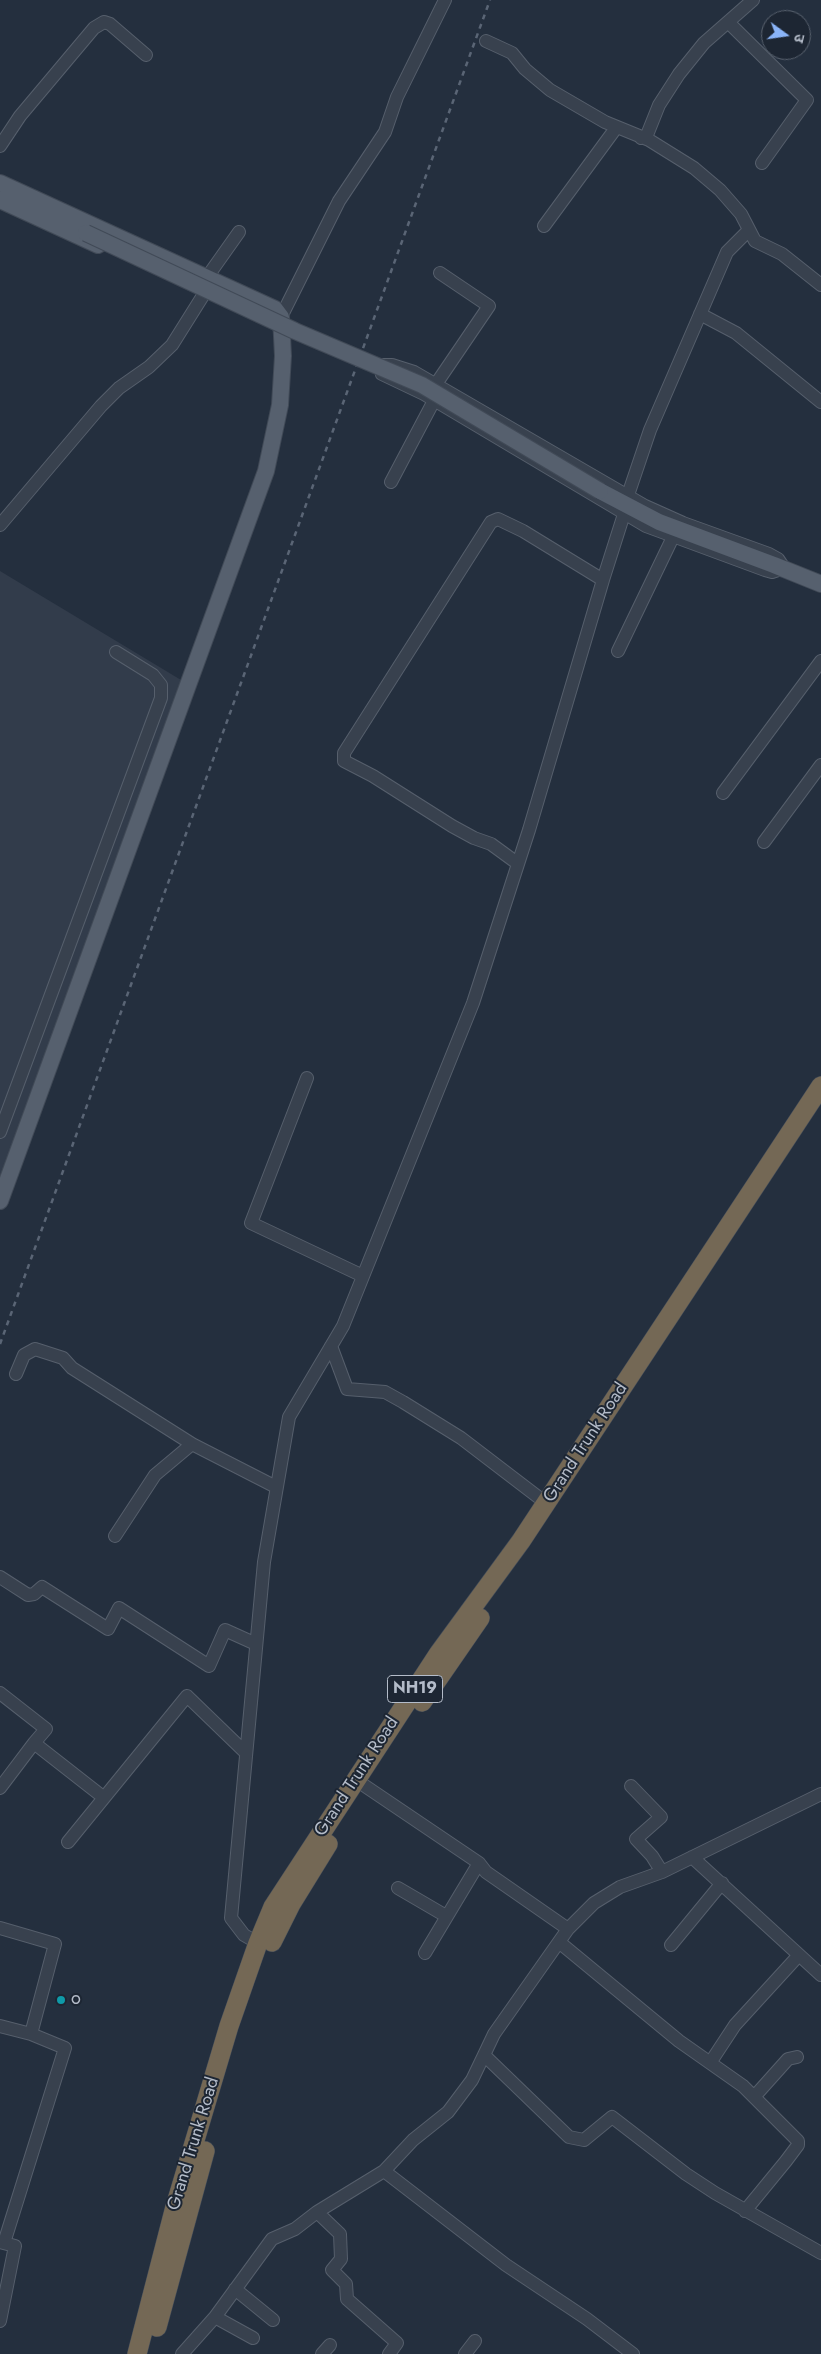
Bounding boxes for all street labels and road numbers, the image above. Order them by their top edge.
street label: Grand Trunk Road [539,1379,633,1507]
road number: NH19 [388,1676,442,1702]
street label: Grand Trunk Road [310,1713,404,1841]
street label: Grand Trunk Road [163,2075,225,2213]

